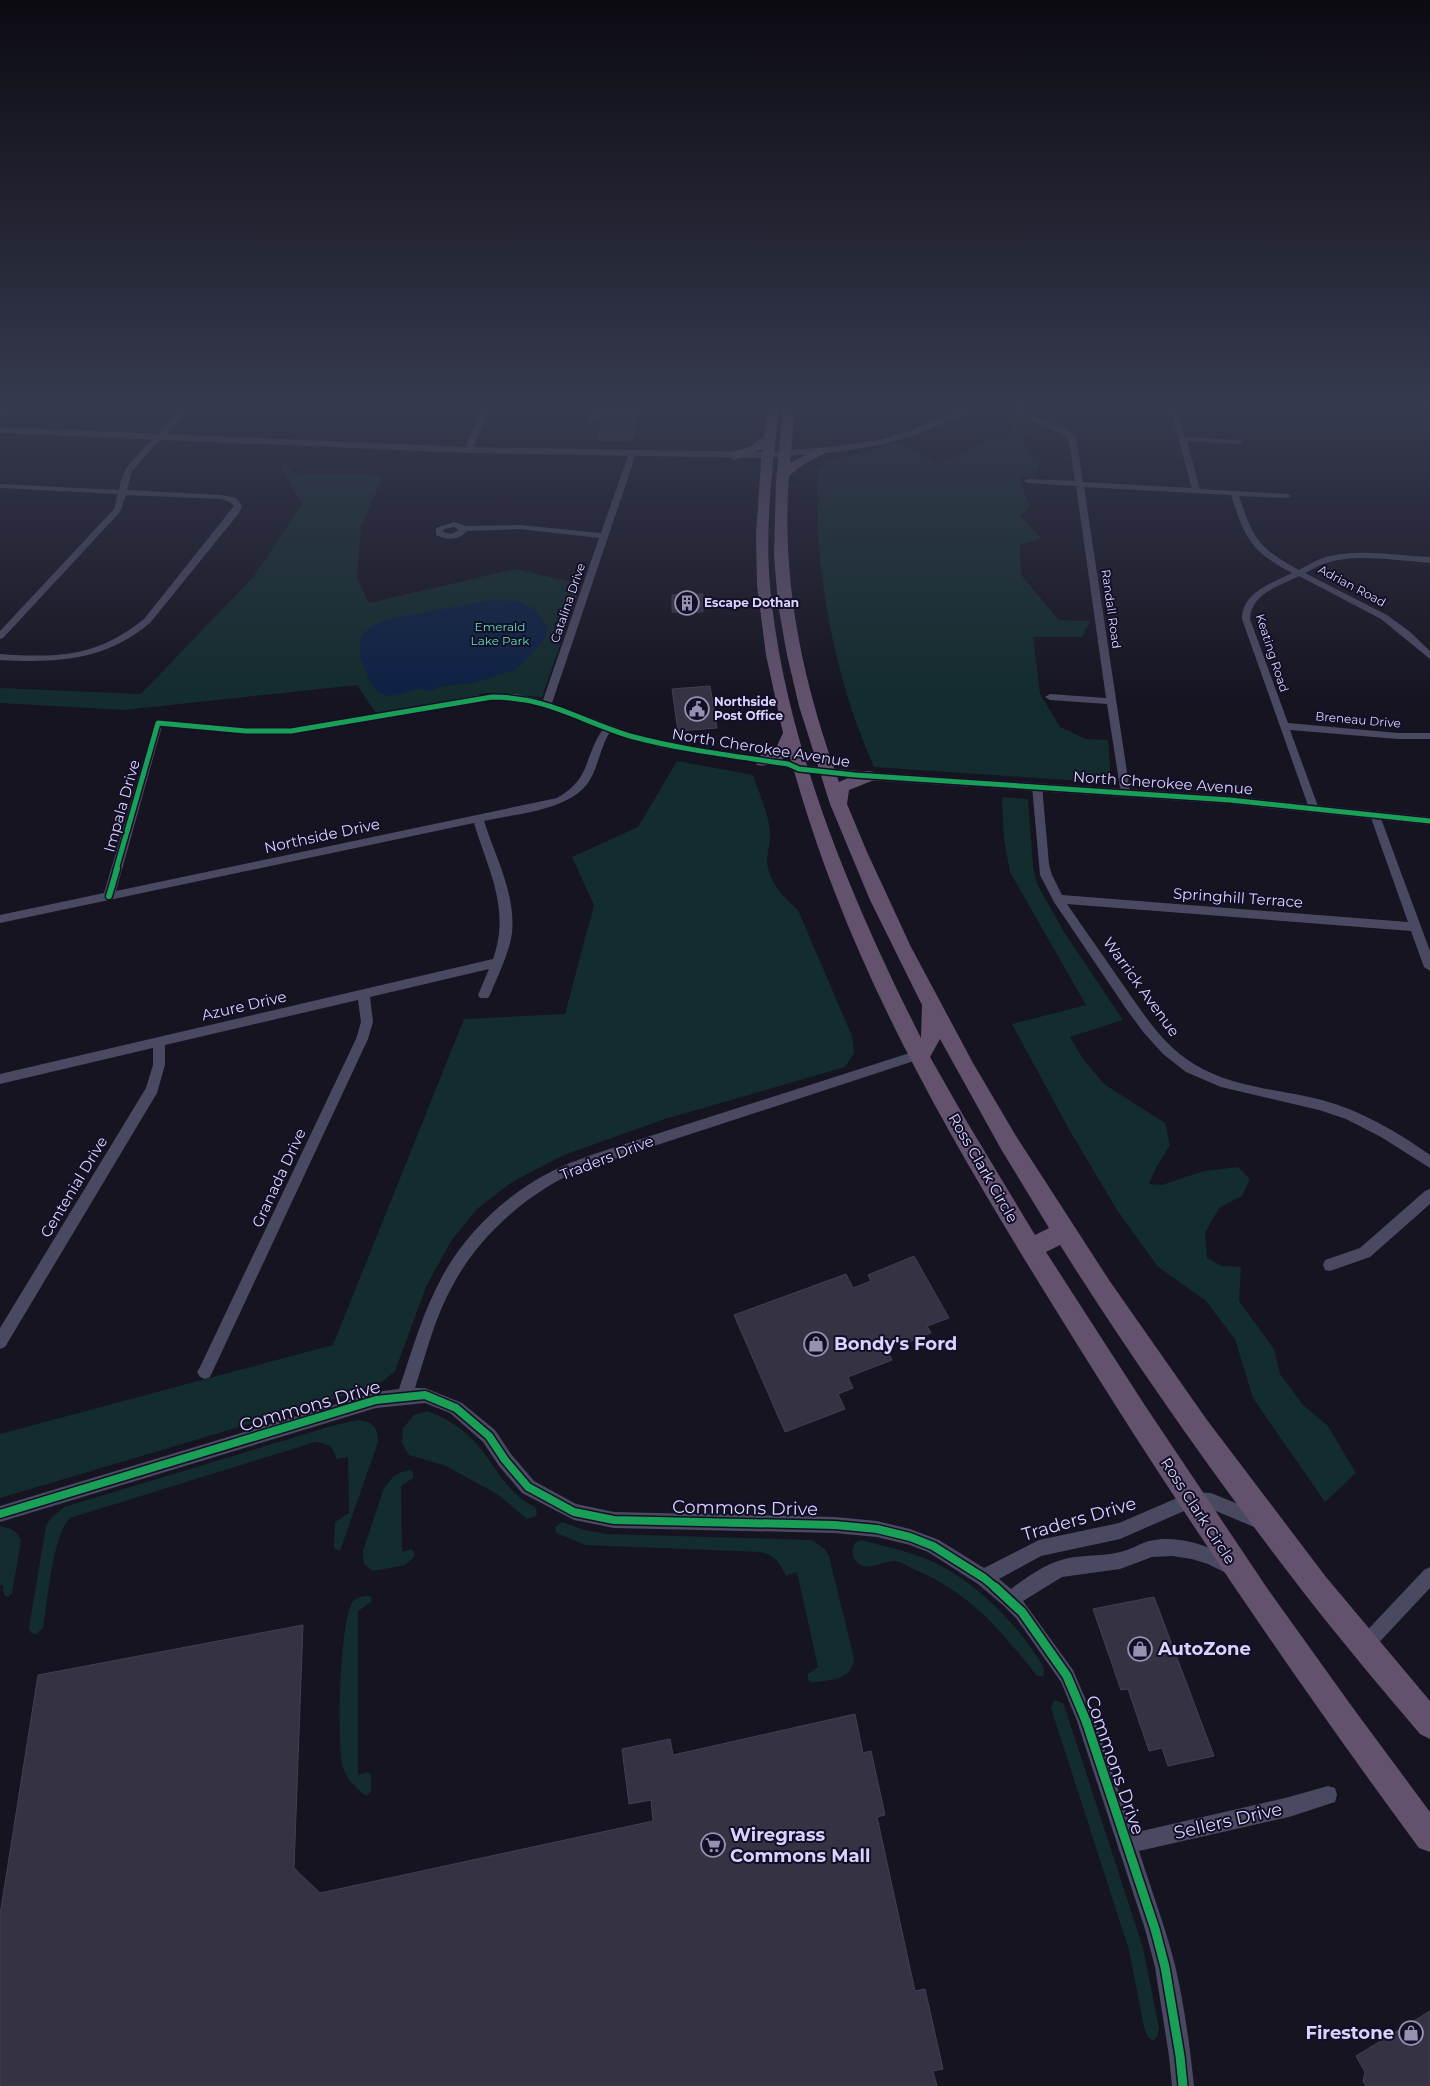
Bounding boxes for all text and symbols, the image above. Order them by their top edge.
street label: Catalina Drive [547,561,588,645]
street label: Adrian Road [1316,561,1389,610]
street label: Randall Road [1099,568,1124,650]
building icon: Escape Dothan [674,590,700,616]
place label: Escape Dothan [704,595,799,610]
street label: Keating Road [1253,612,1292,694]
park label: Emerald Lake Park [471,619,530,648]
place label: Northside Post Office [714,694,784,723]
public building icon: Northside Post Office [684,696,710,722]
street label: Breneau Drive [1315,708,1401,731]
street label: North Cherokee Avenue [671,724,852,771]
street label: Impala Drive [99,757,144,854]
street label: North Cherokee Avenue [1072,767,1254,798]
street label: Northside Drive [262,814,382,857]
street label: Springhill Terrace [1172,883,1304,912]
street label: Warrick Avenue [1099,933,1184,1040]
street label: Azure Drive [200,987,288,1025]
street label: Ross Clark Circle [944,1110,1022,1226]
street label: Granada Drive [247,1125,310,1230]
street label: Traders Drive [557,1131,656,1184]
street label: Centenial Drive [36,1133,111,1241]
shop icon: Bondy's Ford [803,1331,829,1357]
place label: Bondy's Ford [834,1333,957,1355]
street label: Commons Drive [237,1375,383,1437]
street label: Ross Clark Circle [1157,1454,1240,1568]
street label: Traders Drive [1019,1492,1139,1546]
street label: Commons Drive [672,1496,818,1520]
shop icon: AutoZone [1127,1636,1153,1662]
place label: AutoZone [1157,1638,1251,1660]
street label: Commons Drive [1081,1692,1149,1838]
street label: Sellers Drive [1172,1798,1284,1844]
place label: Wiregrass Commons Mall [730,1824,870,1867]
supermarket icon: Wiregrass Commons Mall [700,1832,726,1858]
shop icon: Firestone [1398,2020,1424,2046]
place label: Firestone [1305,2022,1394,2044]

